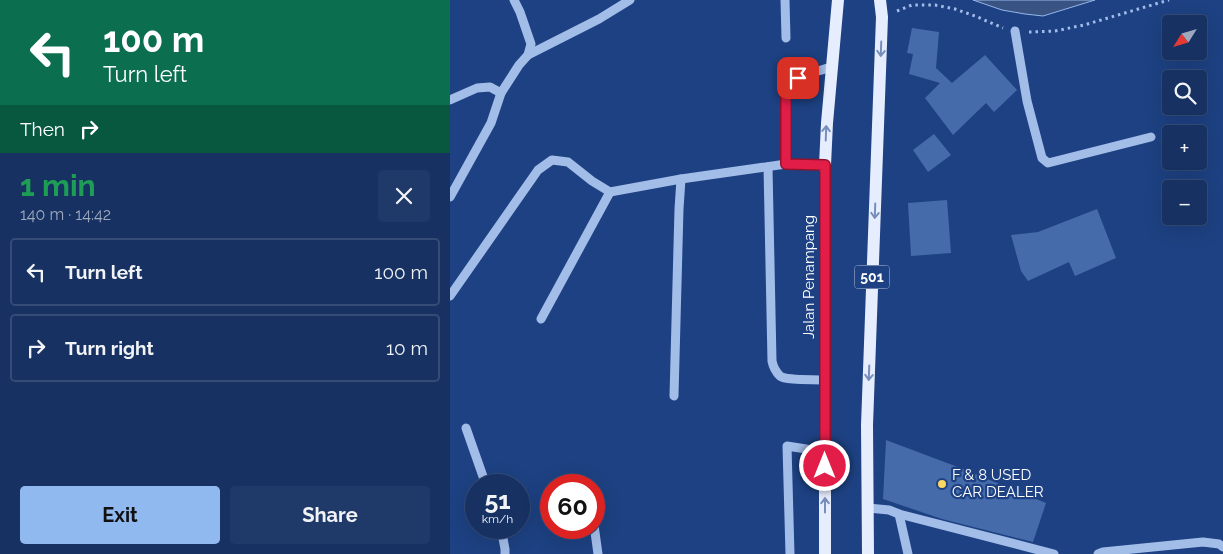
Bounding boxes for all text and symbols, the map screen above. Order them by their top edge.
north arrow [1162,15,1208,60]
map controls [1162,15,1207,225]
text: 100 m [103,19,204,60]
icon: left [20,20,85,85]
one-way arrow [876,40,886,56]
pin [777,57,819,99]
text: Turn left [103,61,187,87]
icon: arrive [784,64,812,92]
button: search [1162,70,1207,115]
icon: right [75,115,103,143]
text: Then [20,118,65,140]
one-way arrow [821,125,831,142]
button: + [1162,125,1207,170]
text: 1 min [20,168,96,203]
button: close [378,170,430,222]
button: − [1162,180,1207,225]
one-way arrow [870,202,880,219]
text: 140 m · 14:42 [20,205,111,224]
street label: Jalan Penampang [800,215,818,339]
icon: left [22,258,50,286]
text: Turn left [65,261,142,283]
text: 100 m [374,261,428,283]
road number: 501 [854,266,890,288]
icon: right [22,334,50,362]
text: Turn right [65,337,154,359]
text: 10 m [386,337,428,359]
one-way arrow [864,365,873,381]
position arrow [798,439,850,491]
place label: F & 8 USED CAR DEALER [952,466,1044,501]
speed limit sign: 60 [540,474,605,539]
marker: F & 8 USED CAR DEALER [936,478,948,490]
text: 51 [484,485,511,515]
button: Exit [20,486,220,544]
button: Share [230,486,430,544]
one-way arrow [820,498,830,514]
text: km/h [482,512,513,526]

